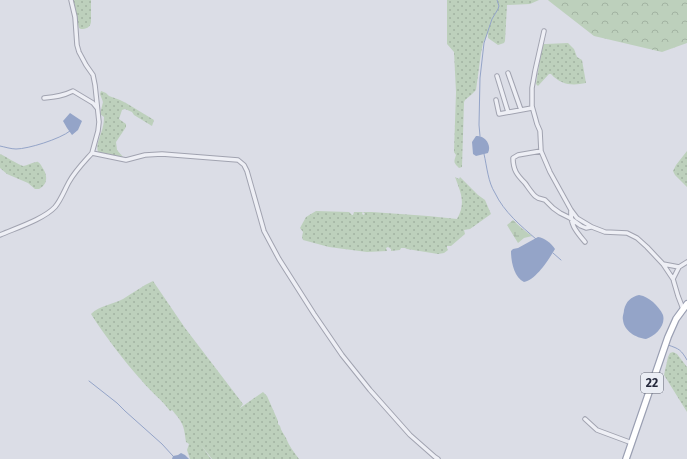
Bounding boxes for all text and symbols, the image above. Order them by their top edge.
road number: 22 [641,373,663,393]

